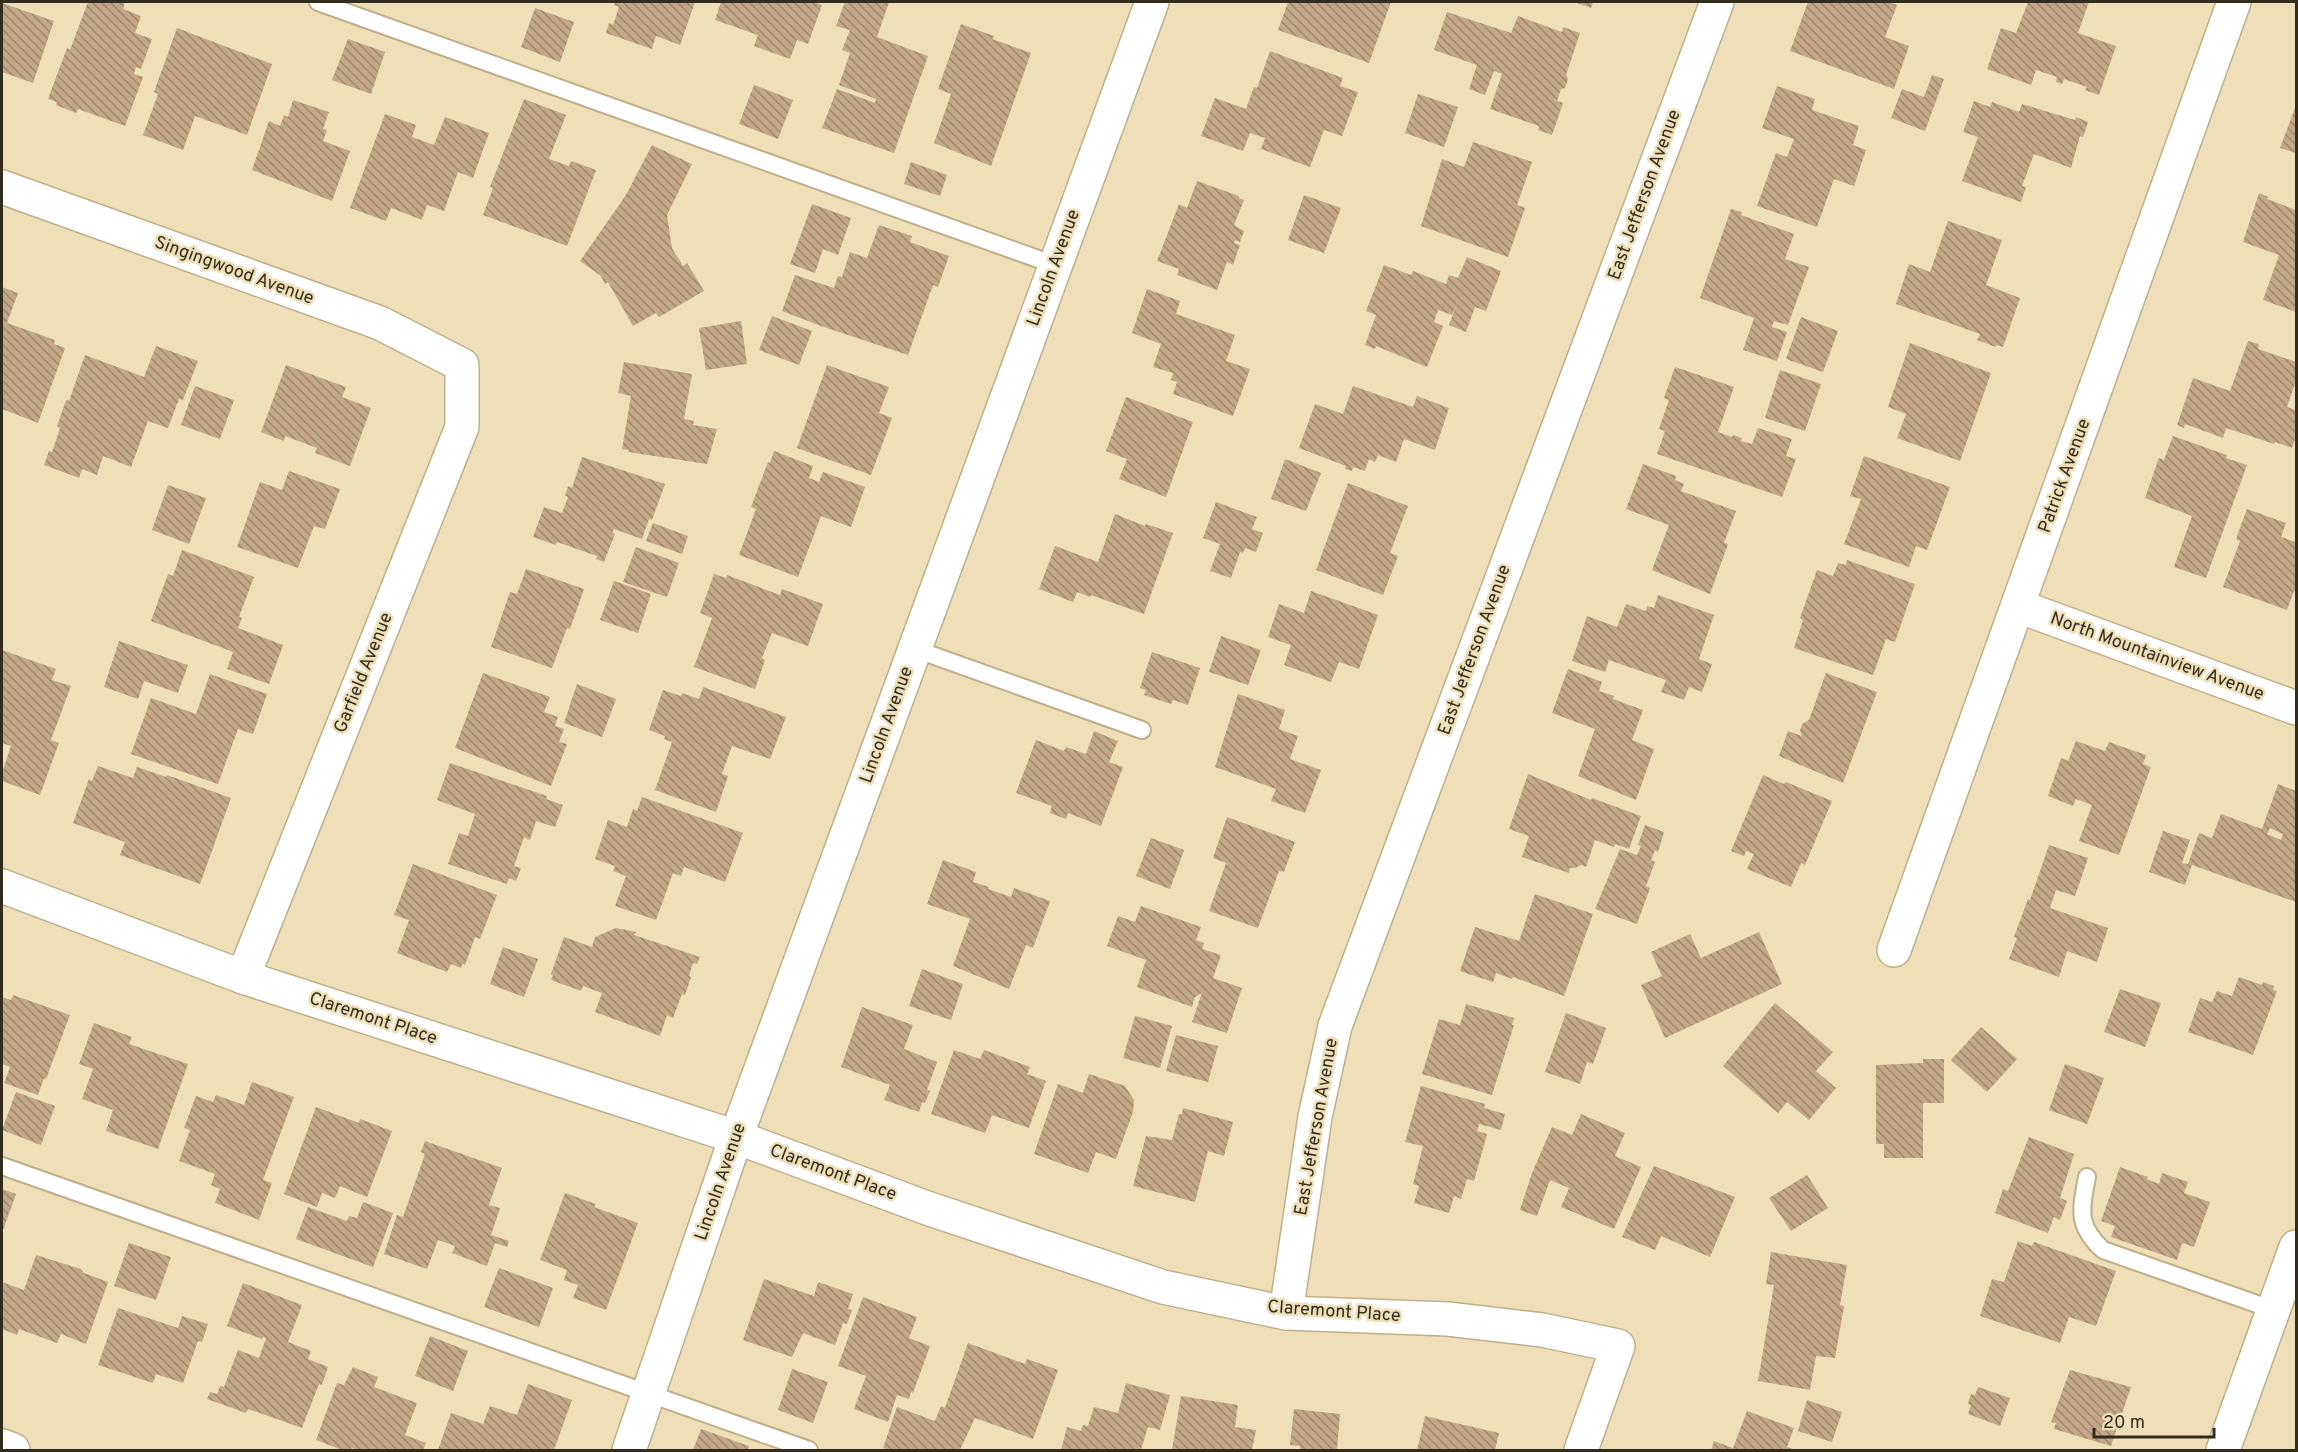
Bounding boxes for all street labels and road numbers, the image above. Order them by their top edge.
street label: East Jefferson Avenue [1603,107,1687,283]
street label: Lincoln Avenue [1022,206,1086,330]
street label: Singingwood Avenue [151,231,317,311]
street label: Patrick Avenue [2034,416,2096,536]
street label: East Jefferson Avenue [1433,562,1517,738]
street label: North Mountainview Avenue [2047,608,2267,706]
street label: Garfield Avenue [329,609,399,737]
street label: Lincoln Avenue [855,663,919,787]
street label: Claremont Place [306,987,440,1051]
street label: East Jefferson Avenue [1290,1036,1344,1218]
street label: Lincoln Avenue [690,1120,752,1244]
street label: Claremont Place [766,1139,900,1207]
street label: Claremont Place [1267,1296,1401,1328]

